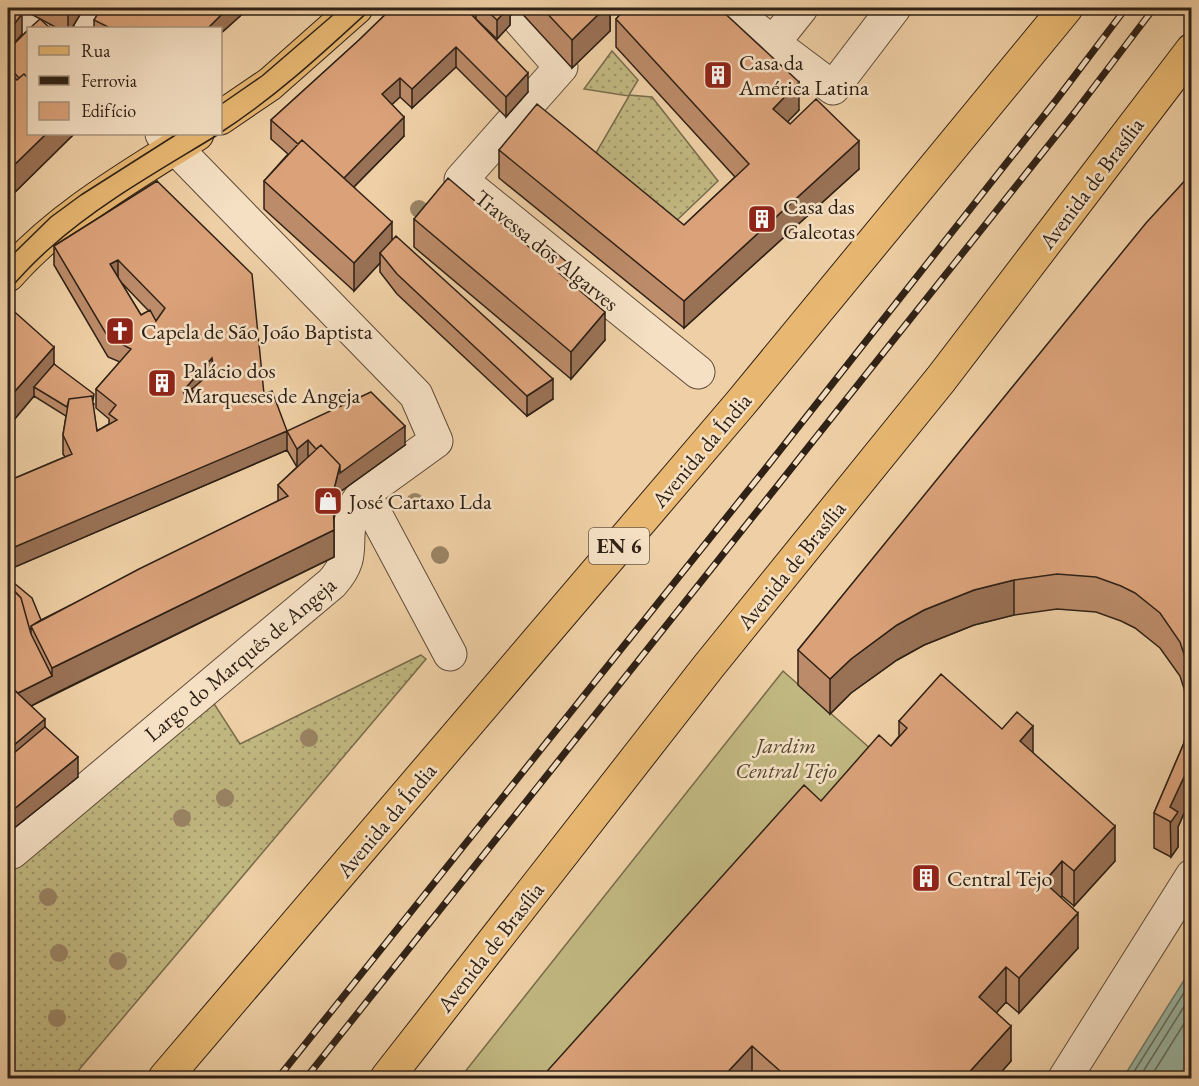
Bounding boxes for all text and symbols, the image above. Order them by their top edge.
legend [27,27,222,135]
text: Rua [81,39,111,62]
place label: Casa da América Latina [738,48,869,102]
building icon: Casa da América Latina [702,59,734,91]
text: Ferrovia [81,69,138,92]
text: Edifício [81,99,136,122]
street label: Avenida de Brasília [1032,111,1151,256]
street label: Travessa dos Algarves [468,183,625,318]
place label: Casa das Galeotas [783,192,855,246]
building icon: Casa das Galeotas [746,203,778,235]
church icon: Capela de São João Baptista [104,315,136,347]
place label: Capela de São João Baptista [141,317,373,346]
place label: Palácio dos Marqueses de Angeja [183,356,360,410]
building icon: Palácio dos Marqueses de Angeja [146,367,178,399]
street label: Avenida da Índia [644,387,758,515]
shop icon: José Cartaxo Lda [312,485,344,517]
place label: José Cartaxo Lda [347,487,492,516]
street label: Avenida de Brasília [730,495,852,637]
road number: EN 6 [589,528,649,564]
street label: Largo do Marquês de Angeja [138,570,342,748]
park label: Jardim Central Tejo [735,731,837,785]
street label: Avenida da Índia [329,757,443,885]
building icon: Central Tejo [910,862,942,894]
place label: Central Tejo [947,864,1053,893]
street label: Avenida de Brasília [430,876,551,1019]

